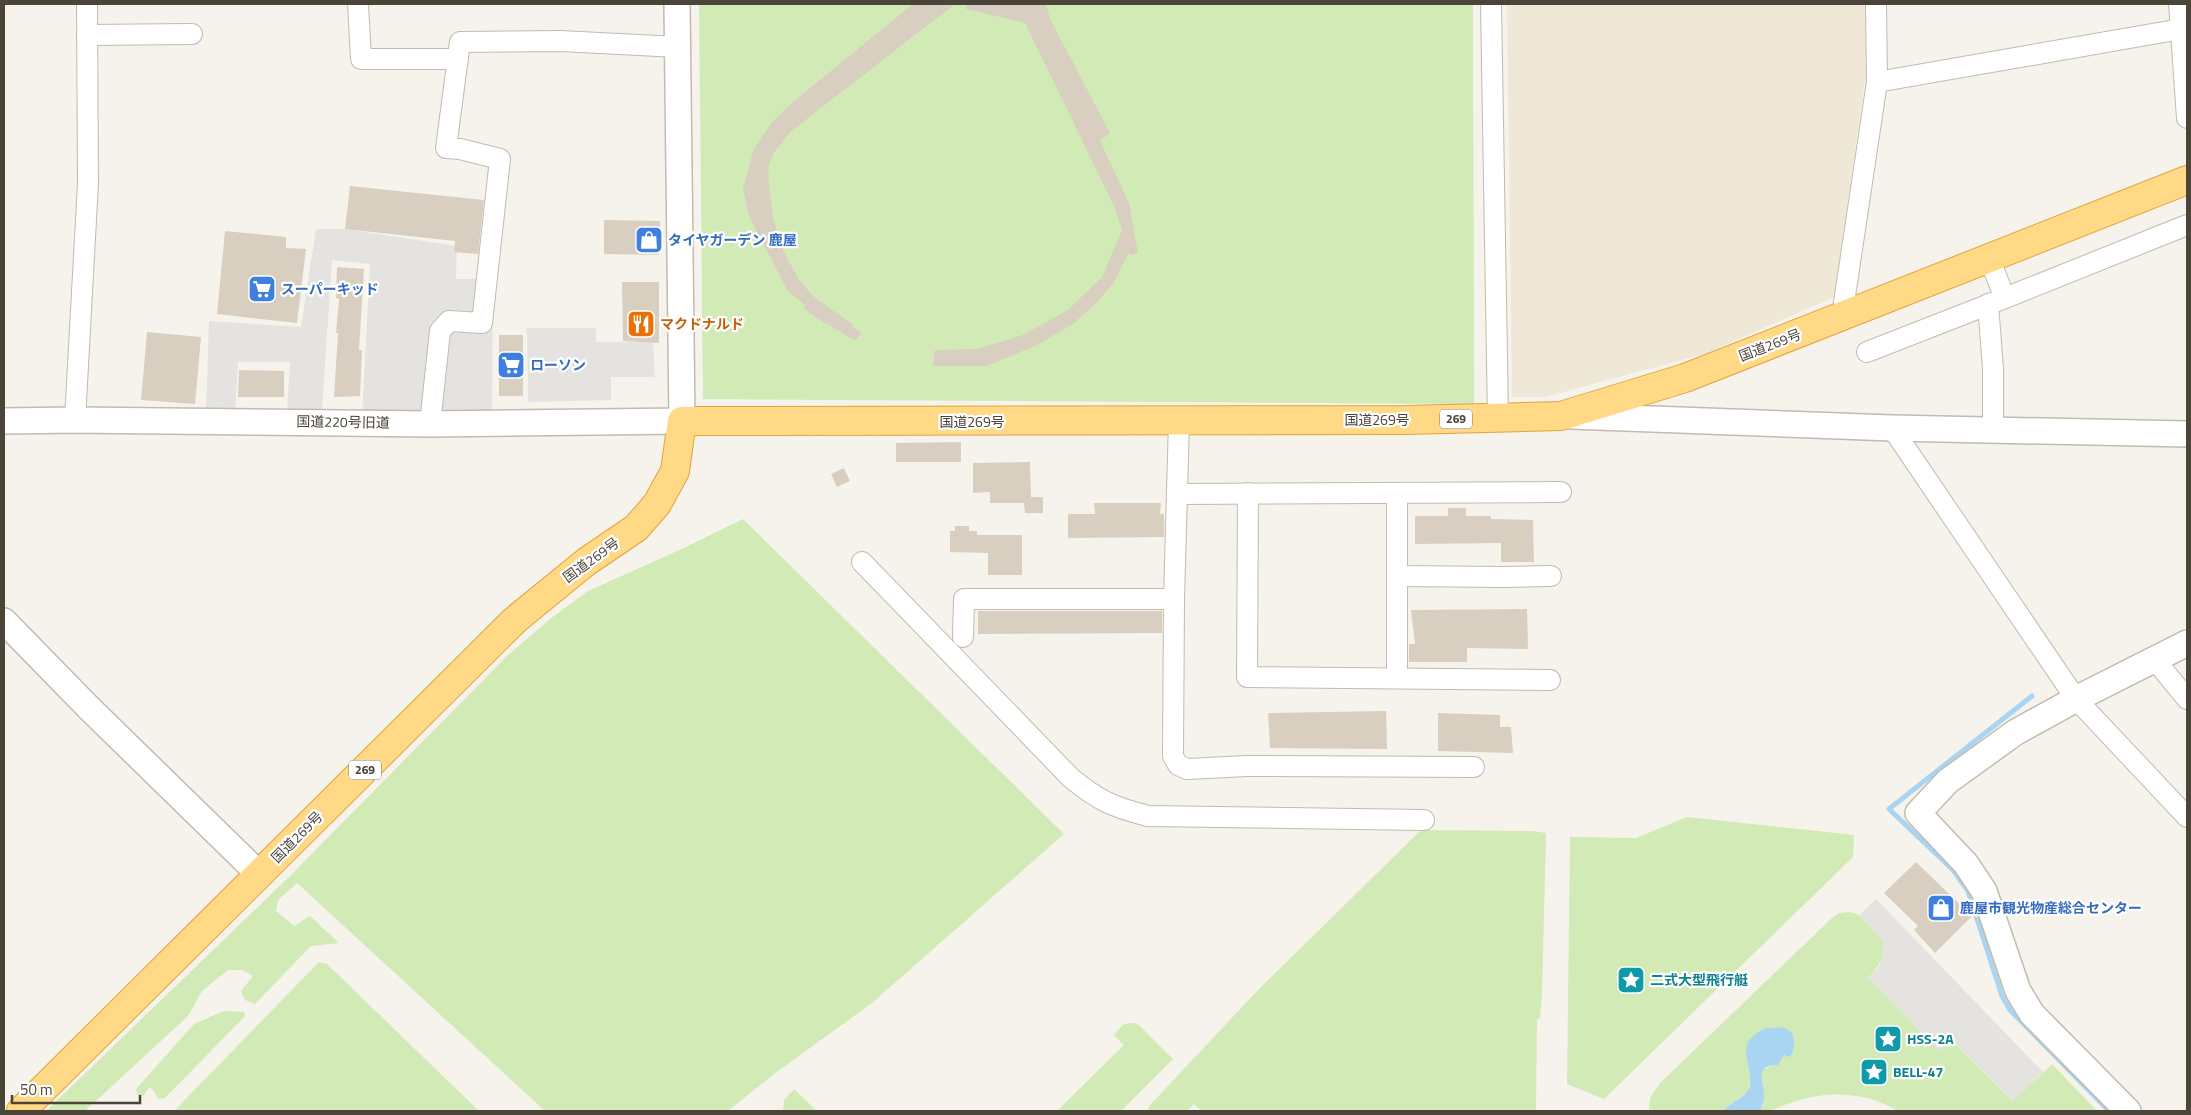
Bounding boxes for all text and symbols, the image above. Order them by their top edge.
shop icon: タイヤガーデン 鹿屋 [634,225,664,255]
place label: タイヤガーデン 鹿屋 [668,229,797,250]
supermarket icon: スーパーキッド [247,274,277,304]
place label: スーパーキッド [281,278,379,299]
restaurant icon: マクドナルド [626,309,656,339]
place label: マクドナルド [660,313,744,334]
street label: 国道269号 [1735,323,1804,366]
supermarket icon: ローソン [496,350,526,380]
place label: ローソン [530,354,586,375]
street label: 国道269号 [1344,409,1410,430]
road number: 269 [1440,409,1472,428]
street label: 国道220号旧道 [296,410,390,433]
street label: 国道269号 [939,411,1005,432]
street label: 国道269号 [558,532,623,587]
road number: 269 [349,760,381,780]
street label: 国道269号 [266,806,327,867]
shop icon: 鹿屋市観光物産総合センター [1926,893,1956,923]
place label: 鹿屋市観光物産総合センター [1960,897,2142,918]
place icon: 二式大型飛行艇 [1616,965,1646,995]
place label: 二式大型飛行艇 [1650,969,1748,990]
place icon: HSS-2A [1873,1024,1903,1054]
place label: HSS-2A [1907,1028,1954,1049]
place icon: BELL-47 [1859,1057,1889,1087]
place label: BELL-47 [1893,1061,1943,1082]
scale bar [12,1072,140,1104]
text: 50 m [20,1078,53,1101]

